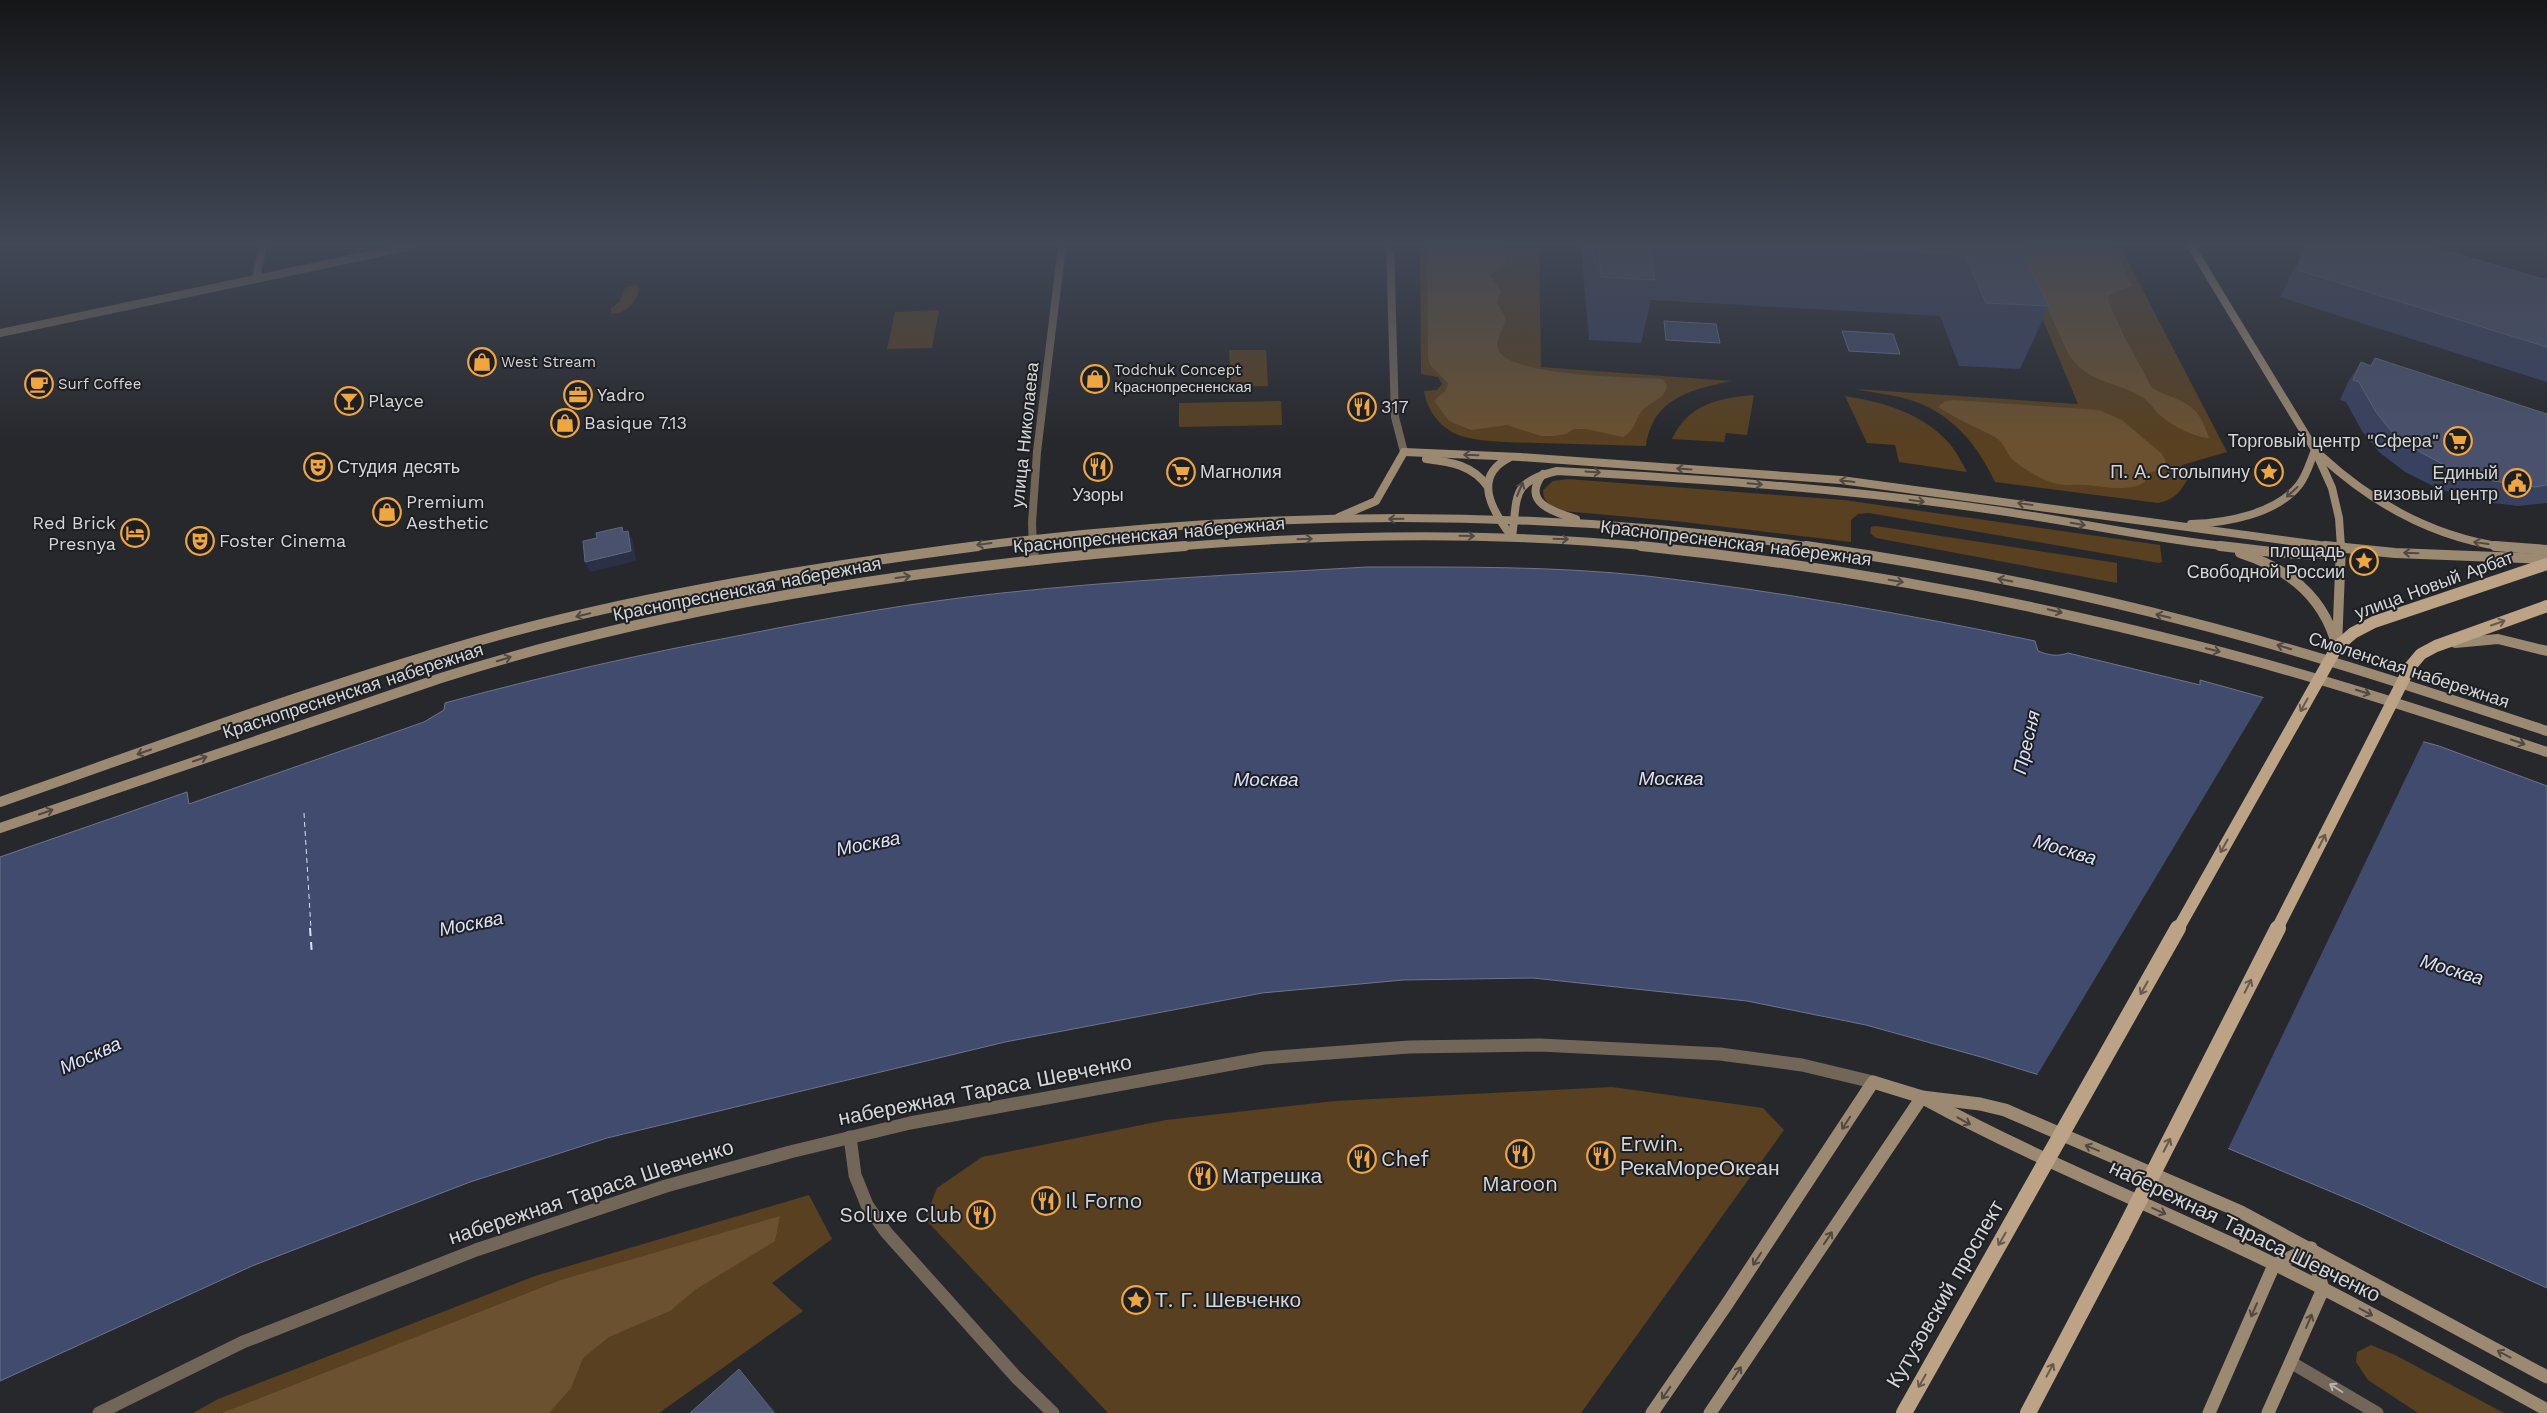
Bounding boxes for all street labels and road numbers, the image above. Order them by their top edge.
street label: улица Николаева [1006,360,1043,509]
street label: Краснопресненская набережная [1012,512,1286,557]
street label: Краснопресненская набережная [1599,515,1873,570]
street label: улица Новый Арбат [2352,546,2516,623]
street label: Краснопресненская набережная [611,552,883,625]
street label: Смоленская набережная [2306,627,2512,712]
street label: Краснопресненская набережная [220,638,486,743]
street label: набережная Тараса Шевченко [836,1049,1134,1130]
street label: набережная Тараса Шевченко [445,1134,737,1250]
street label: набережная Тараса Шевченко [2106,1154,2385,1307]
street label: Кутузовский проспект [1881,1195,2009,1392]

